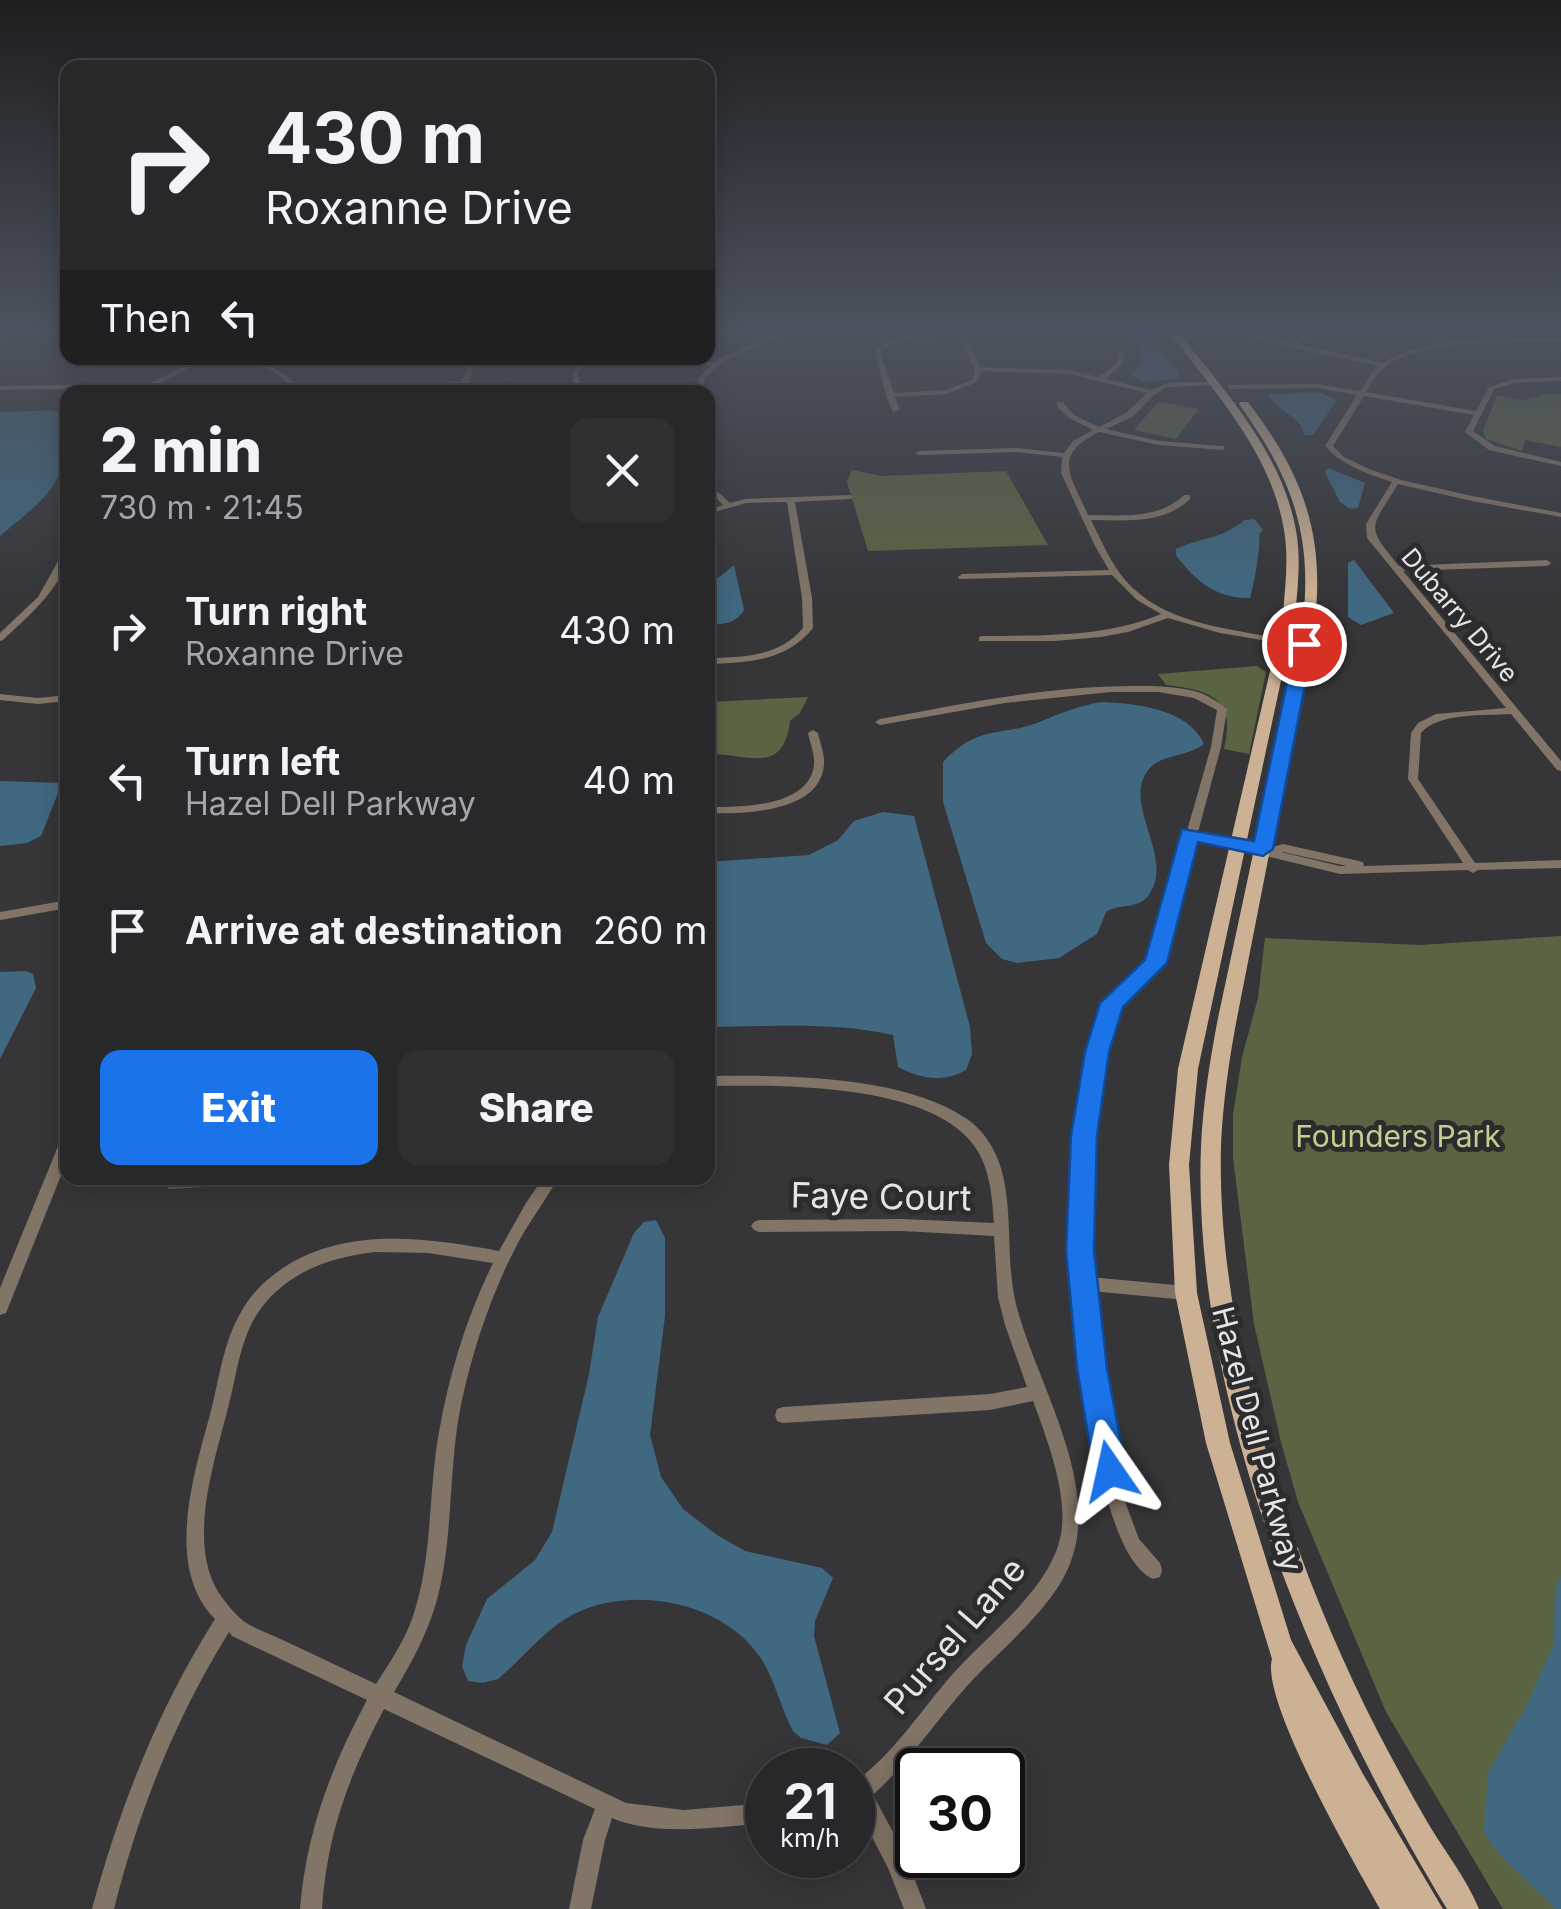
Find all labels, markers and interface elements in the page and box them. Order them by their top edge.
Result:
text: 430 m [265,95,485,180]
icon: right [100,100,230,230]
text: Roxanne Drive [265,180,573,235]
icon: left [212,290,267,345]
text: Then [100,295,192,341]
text: 2 min [100,414,262,486]
button: close [570,418,675,523]
text: 730 m · 21:45 [100,488,304,527]
street label: Dubarry Drive [1395,542,1525,688]
text: Turn right [185,588,367,634]
pin [1262,602,1347,687]
icon: right [100,603,155,658]
text: 430 m [559,607,675,653]
icon: arrive [1277,617,1332,672]
text: Roxanne Drive [185,634,404,673]
text: Turn left [185,738,340,784]
icon: left [100,753,155,808]
text: 40 m [583,757,675,803]
text: Hazel Dell Parkway [185,784,476,823]
icon: arrive [100,903,155,958]
text: Arrive at destination [185,907,563,953]
text: 260 m [593,907,708,953]
button: Exit [100,1050,378,1165]
button: Share [398,1050,675,1165]
park label: Founders Park [1295,1118,1501,1154]
street label: Faye Court [790,1173,972,1219]
street label: Hazel Dell Parkway [1205,1302,1311,1575]
position arrow [1058,1419,1162,1523]
street label: Pursel Lane [875,1548,1034,1722]
speed limit sign: 30 [895,1748,1025,1878]
text: 21 [783,1771,837,1831]
text: km/h [780,1823,840,1853]

